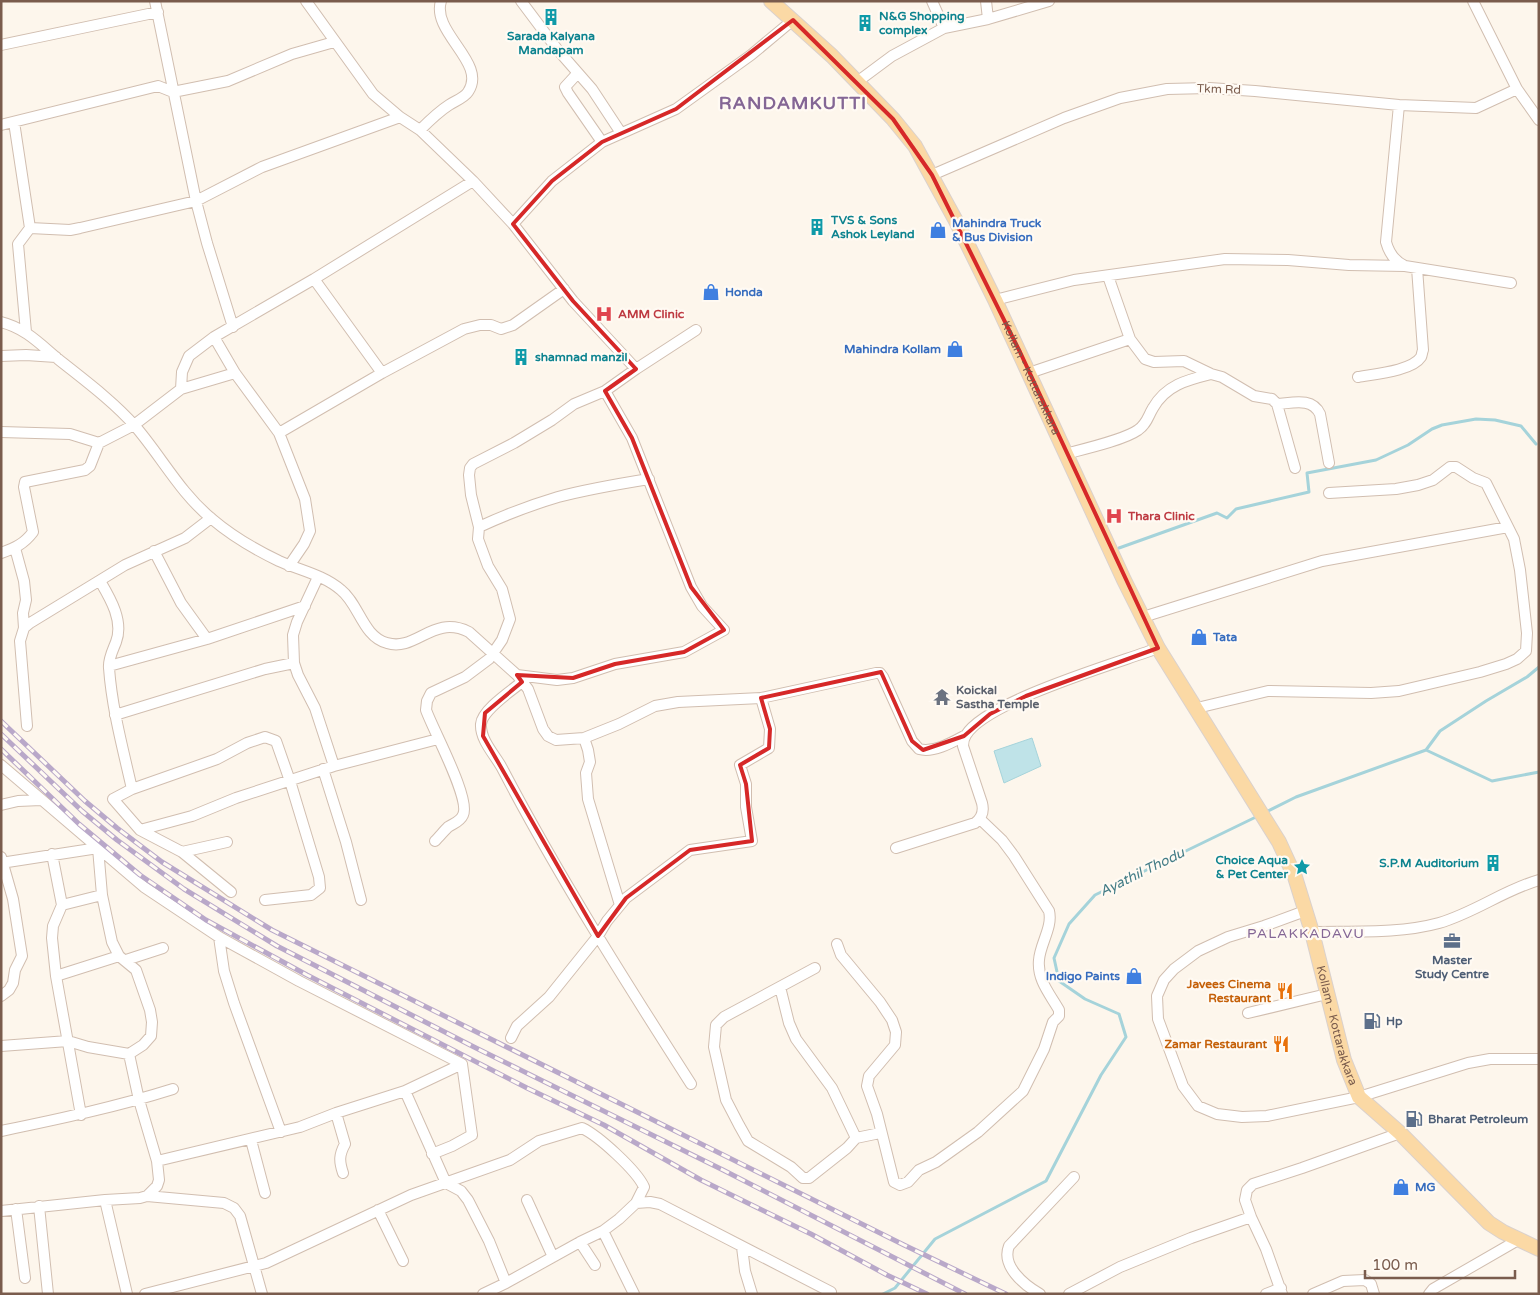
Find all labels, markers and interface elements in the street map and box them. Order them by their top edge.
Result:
building icon: Sarada Kalyana Mandapam [541,7,561,27]
place label: N&G Shopping complex [879,9,965,38]
building icon: N&G Shopping complex [855,13,875,33]
place label: Sarada Kalyana Mandapam [507,29,595,58]
street label: Tkm Rd [1197,81,1241,97]
district label: RANDAMKUTTI [719,92,867,114]
place label: TVS & Sons Ashok Leyland [830,213,915,242]
place label: Mahindra Truck & Bus Division [952,216,1042,244]
building icon: TVS & Sons Ashok Leyland [807,217,827,237]
shop icon: Mahindra Truck & Bus Division [928,220,948,240]
shop icon: Honda [701,282,721,302]
place label: Honda [725,285,763,299]
hospital icon: AMM Clinic [594,304,614,324]
place label: AMM Clinic [618,307,685,321]
street label: Kollam - Kottarakkara [999,319,1063,437]
shop icon: Mahindra Kollam [945,339,965,359]
place label: Mahindra Kollam [844,342,941,356]
building icon: shamnad manzil [511,347,531,367]
place label: shamnad manzil [535,350,628,364]
hospital icon: Thara Clinic [1104,506,1124,526]
place label: Thara Clinic [1127,509,1195,523]
shop icon: Tata [1189,627,1209,647]
place label: Tata [1212,630,1238,644]
place label: Koickal Sastha Temple [956,683,1040,712]
temple icon: Koickal Sastha Temple [932,687,952,707]
water label: Ayathil Thodu [1097,843,1189,900]
place label: Choice Aqua & Pet Center [1215,853,1288,881]
building icon: S.P.M Auditorium [1483,853,1503,873]
place label: S.P.M Auditorium [1379,856,1479,870]
place icon: Choice Aqua & Pet Center [1292,857,1312,877]
district label: PALAKKADAVU [1247,925,1365,942]
office icon: Master Study Centre [1442,931,1462,951]
place label: Master Study Centre [1415,953,1489,982]
street label: Kollam - Kottarakkara [1314,964,1361,1087]
shop icon: Indigo Paints [1124,966,1144,986]
place label: Indigo Paints [1046,969,1120,984]
place label: Javees Cinema Restaurant [1186,977,1271,1005]
restaurant icon: Javees Cinema Restaurant [1275,981,1295,1001]
fuel station icon: Hp [1362,1011,1382,1031]
place label: Hp [1386,1014,1403,1029]
restaurant icon: Zamar Restaurant [1271,1034,1291,1054]
place label: Zamar Restaurant [1164,1037,1267,1051]
fuel station icon: Bharat Petroleum [1404,1109,1424,1129]
place label: Bharat Petroleum [1428,1112,1528,1126]
shop icon: MG [1391,1177,1411,1197]
place label: MG [1415,1180,1436,1194]
scale bar [1365,1248,1515,1280]
text: 100 m [1372,1256,1418,1274]

